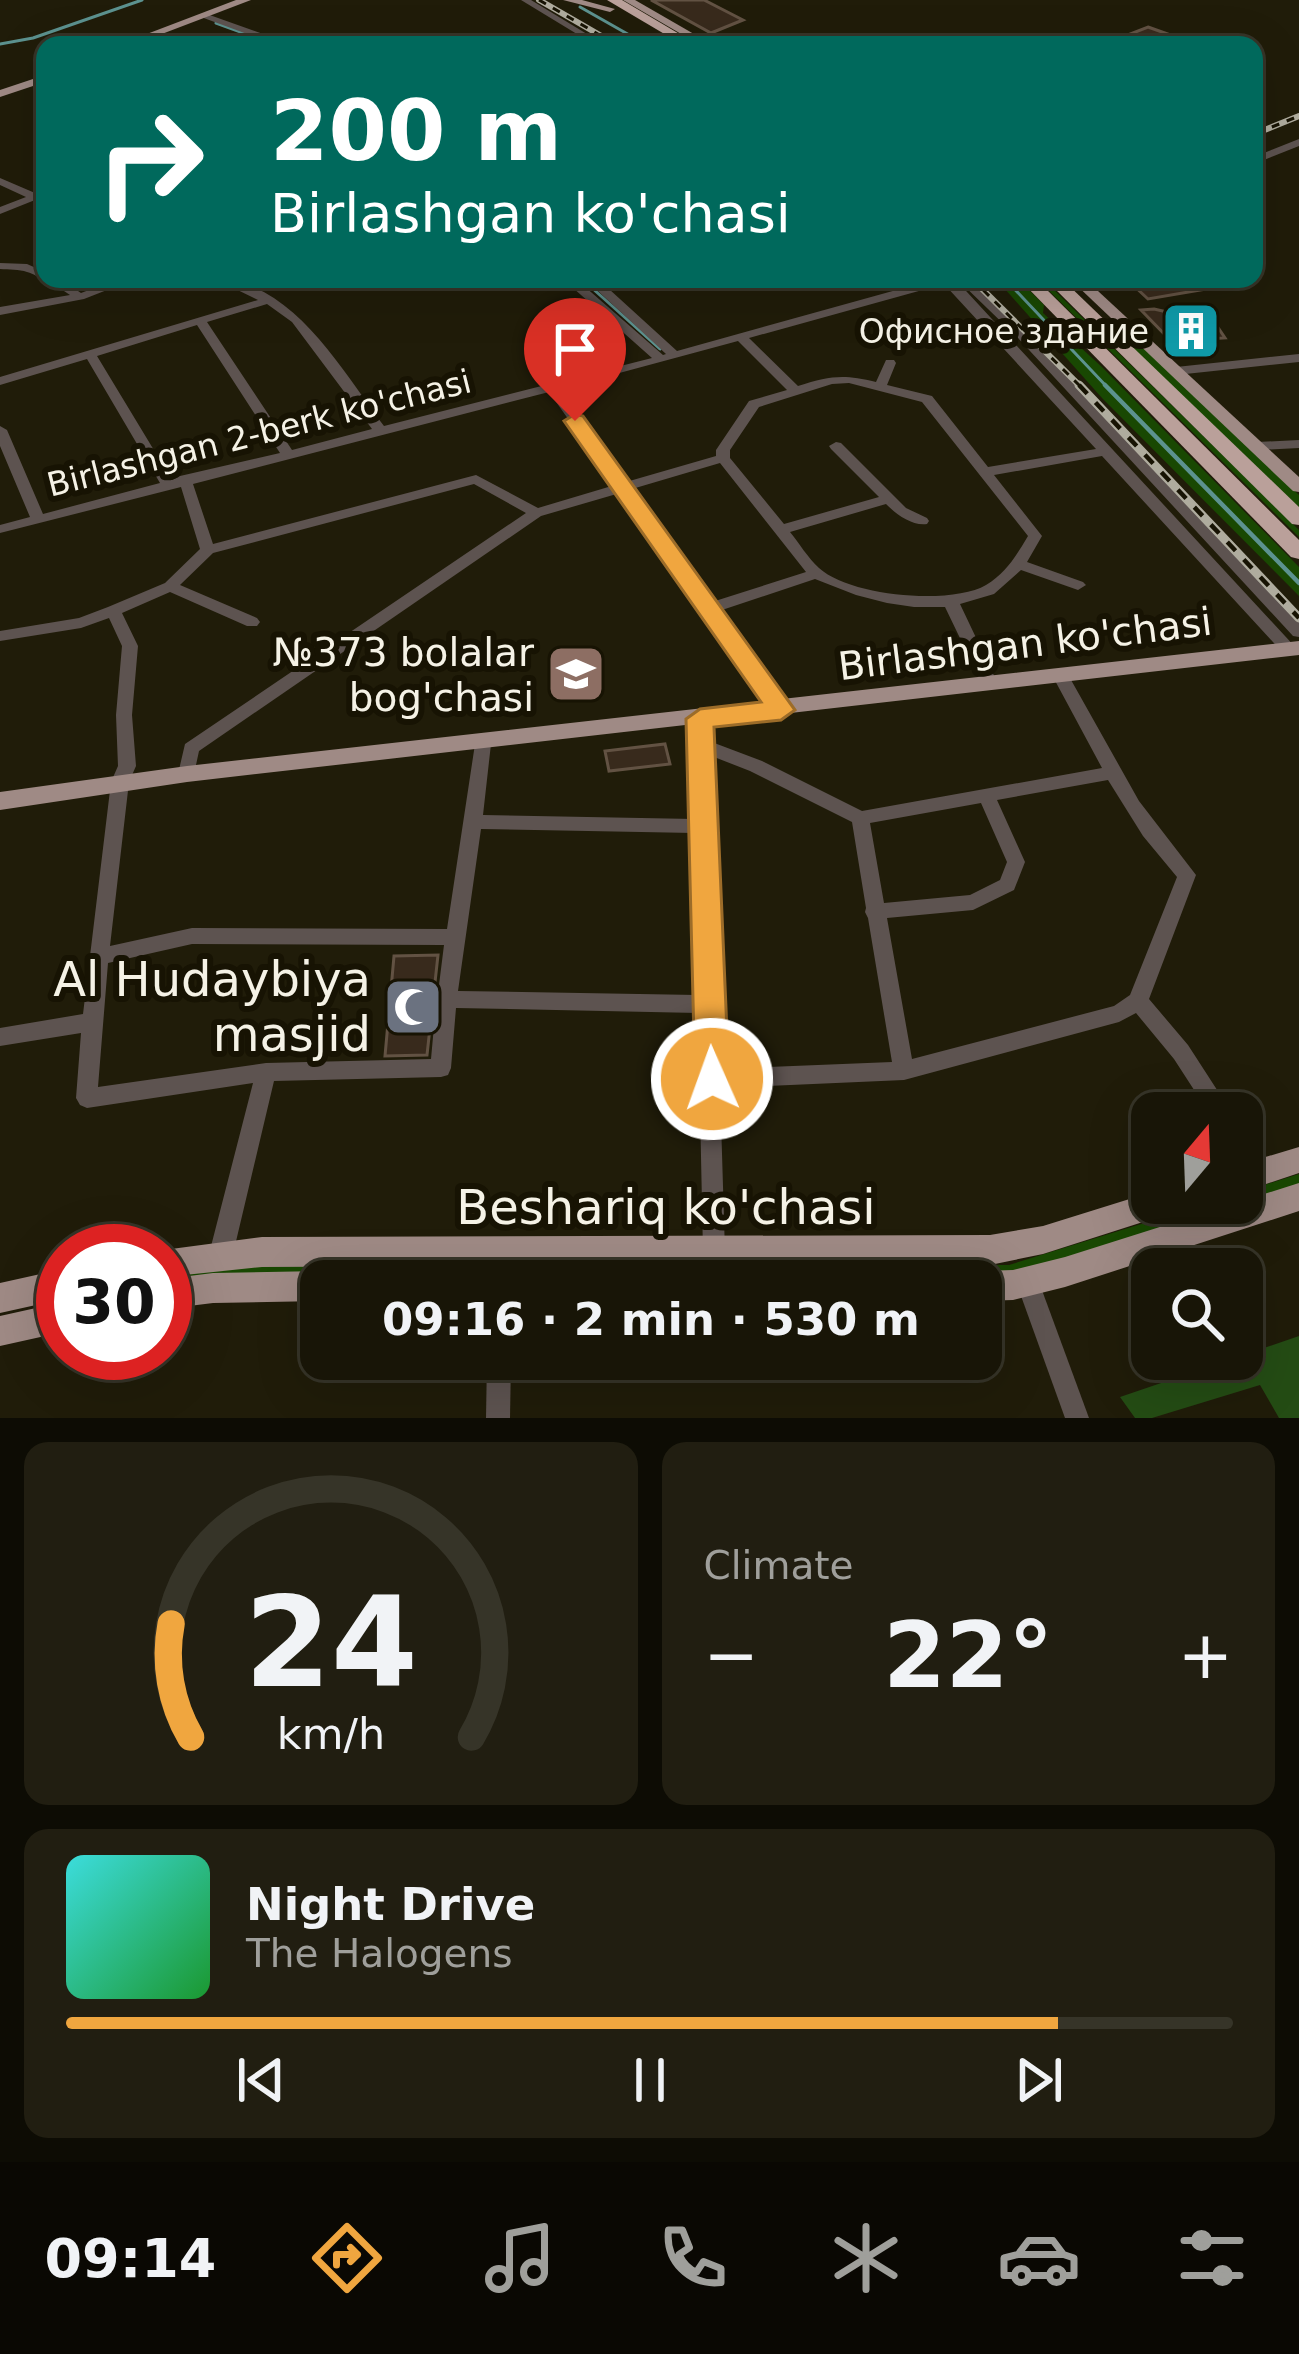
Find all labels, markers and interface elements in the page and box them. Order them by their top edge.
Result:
text: 200 m [270,82,562,180]
icon: right [72,84,228,240]
text: Birlashgan ko'chasi [270,182,791,245]
pin [524,298,626,421]
building icon: Офисное здание [1160,300,1222,362]
place label: Офисное здание [859,312,1149,351]
icon: arrive [542,316,608,382]
street label: Birlashgan 2-berk ko'chasi [43,361,475,505]
street label: Birlashgan ko'chasi [836,599,1214,689]
place label: №373 bolalar bog'chasi [272,630,535,720]
school or university icon: №373 bolalar bog'chasi [545,643,607,705]
place label: Al Hudaybiya masjid [53,951,371,1062]
mosque icon: Al Hudaybiya masjid [382,976,444,1038]
position arrow [649,1016,775,1142]
north arrow [1131,1092,1263,1224]
map controls [1131,1092,1263,1380]
street label: Beshariq ko'chasi [456,1179,876,1235]
speed limit sign: 30 [36,1224,192,1380]
button: search [1131,1248,1263,1380]
text: 09:16 · 2 min · 530 m [382,1293,920,1346]
text: Climate [704,1543,854,1588]
text: 24 [244,1570,418,1715]
text: 22° [883,1603,1053,1708]
text: − [704,1617,759,1694]
text: + [1178,1617,1233,1694]
text: km/h [277,1708,385,1758]
text: Night Drive [246,1878,535,1931]
text: The Halogens [246,1931,513,1976]
icon: previous [228,2047,294,2113]
icon: pause [617,2047,683,2113]
icon: next [1006,2047,1072,2113]
icon: directions [305,2216,389,2300]
icon: music [478,2216,562,2300]
icon: phone [651,2216,735,2300]
icon: climate [824,2216,908,2300]
icon: car [997,2216,1081,2300]
icon: filters [1170,2216,1254,2300]
text: 09:14 [45,2227,216,2290]

